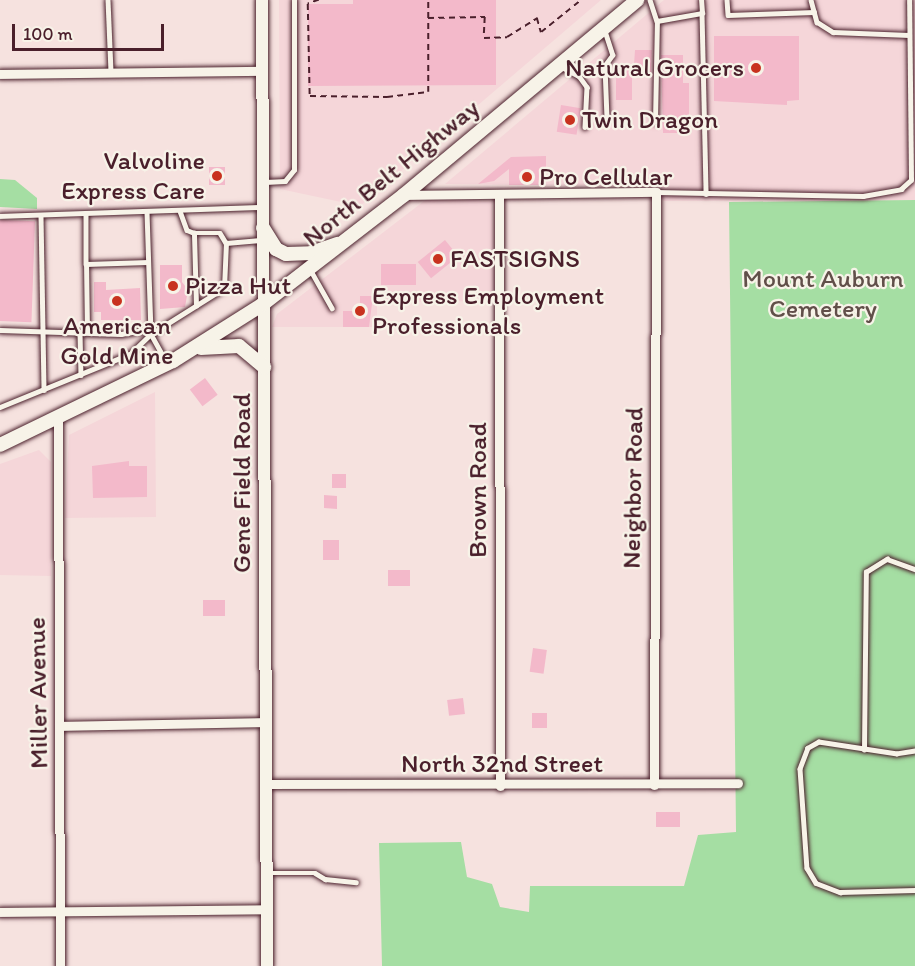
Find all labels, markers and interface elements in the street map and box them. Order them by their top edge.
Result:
scale bar [15,12,166,50]
text: 100 m [23,23,73,45]
place label: Natural Grocers [565,52,744,84]
marker: Natural Grocers [749,61,763,75]
street label: North Belt Highway [297,93,485,253]
place label: Twin Dragon [582,104,720,136]
marker: Twin Dragon [563,113,577,127]
place label: Valvoline Express Care [61,145,205,206]
place label: Pro Cellular [539,161,673,193]
marker: Valvoline Express Care [210,169,224,183]
marker: Pro Cellular [520,170,534,184]
place label: FASTSIGNS [450,243,580,275]
marker: FASTSIGNS [431,252,445,266]
park label: Mount Auburn Cemetery [742,263,904,324]
place label: Pizza Hut [185,270,291,302]
marker: Pizza Hut [166,279,180,293]
place label: Express Employment Professionals [372,280,603,342]
marker: American Gold Mine [110,294,124,308]
marker: Express Employment Professionals [353,304,367,318]
place label: American Gold Mine [61,310,173,372]
street label: Gene Field Road [226,394,258,572]
street label: Neighbor Road [616,407,650,569]
street label: Brown Road [462,423,494,557]
street label: Miller Avenue [21,617,55,769]
street label: North 32nd Street [401,748,603,780]

